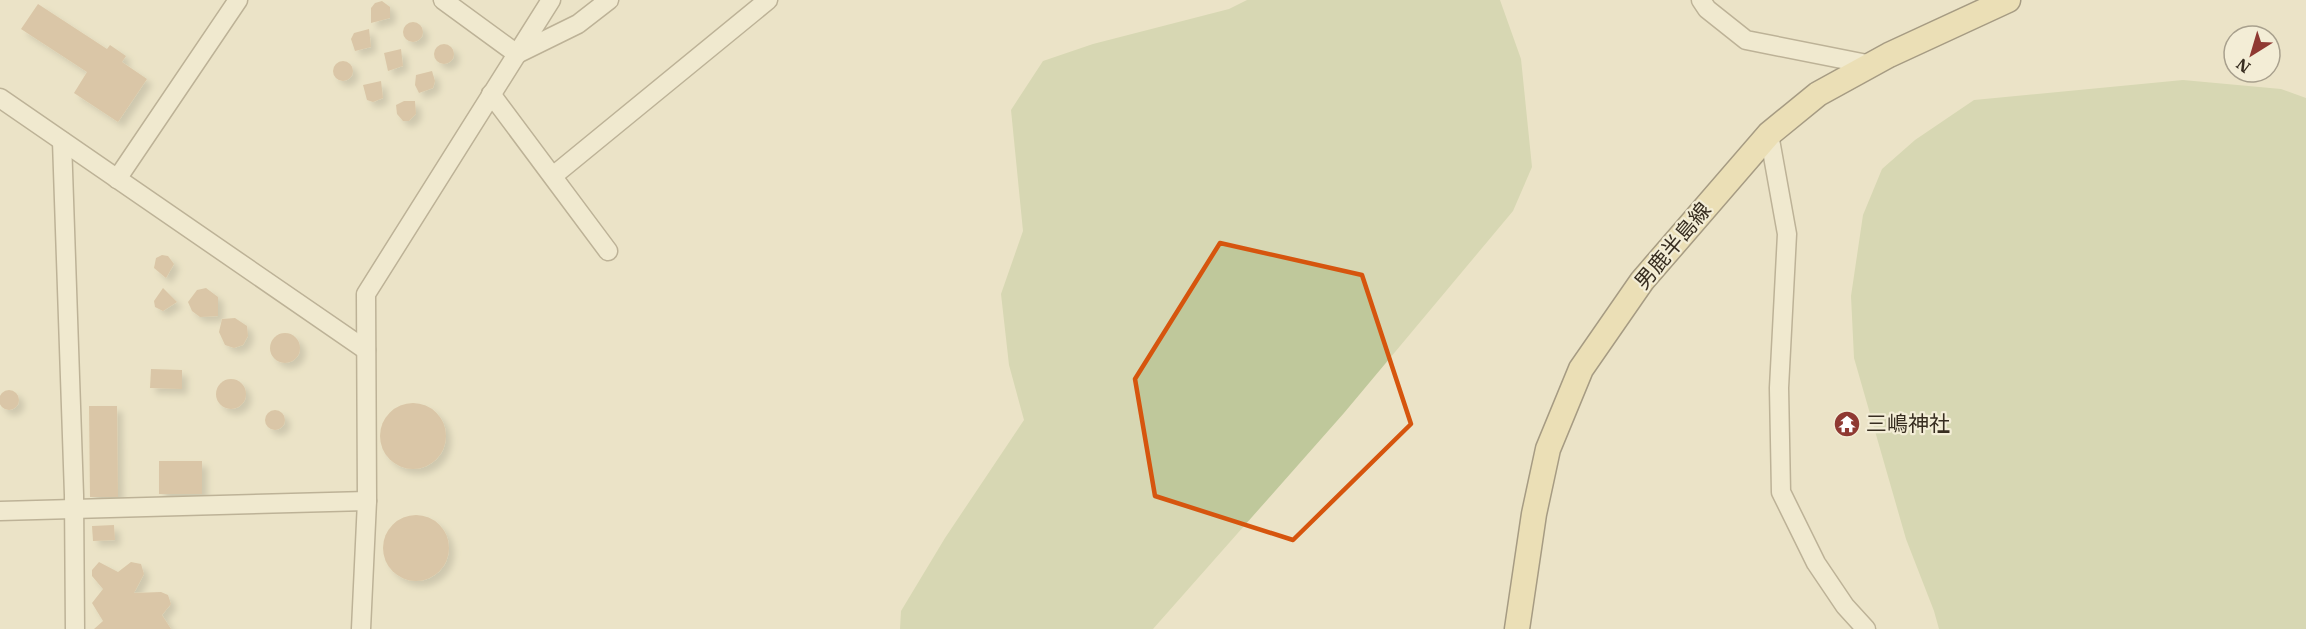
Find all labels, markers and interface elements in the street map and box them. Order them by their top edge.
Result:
north arrow [2222,24,2282,84]
text: N [2232,54,2254,78]
street label: 男鹿半島線 [1628,196,1717,295]
temple icon: 三嶋神社 [1832,409,1862,439]
place label: 三嶋神社 [1866,409,1950,437]

